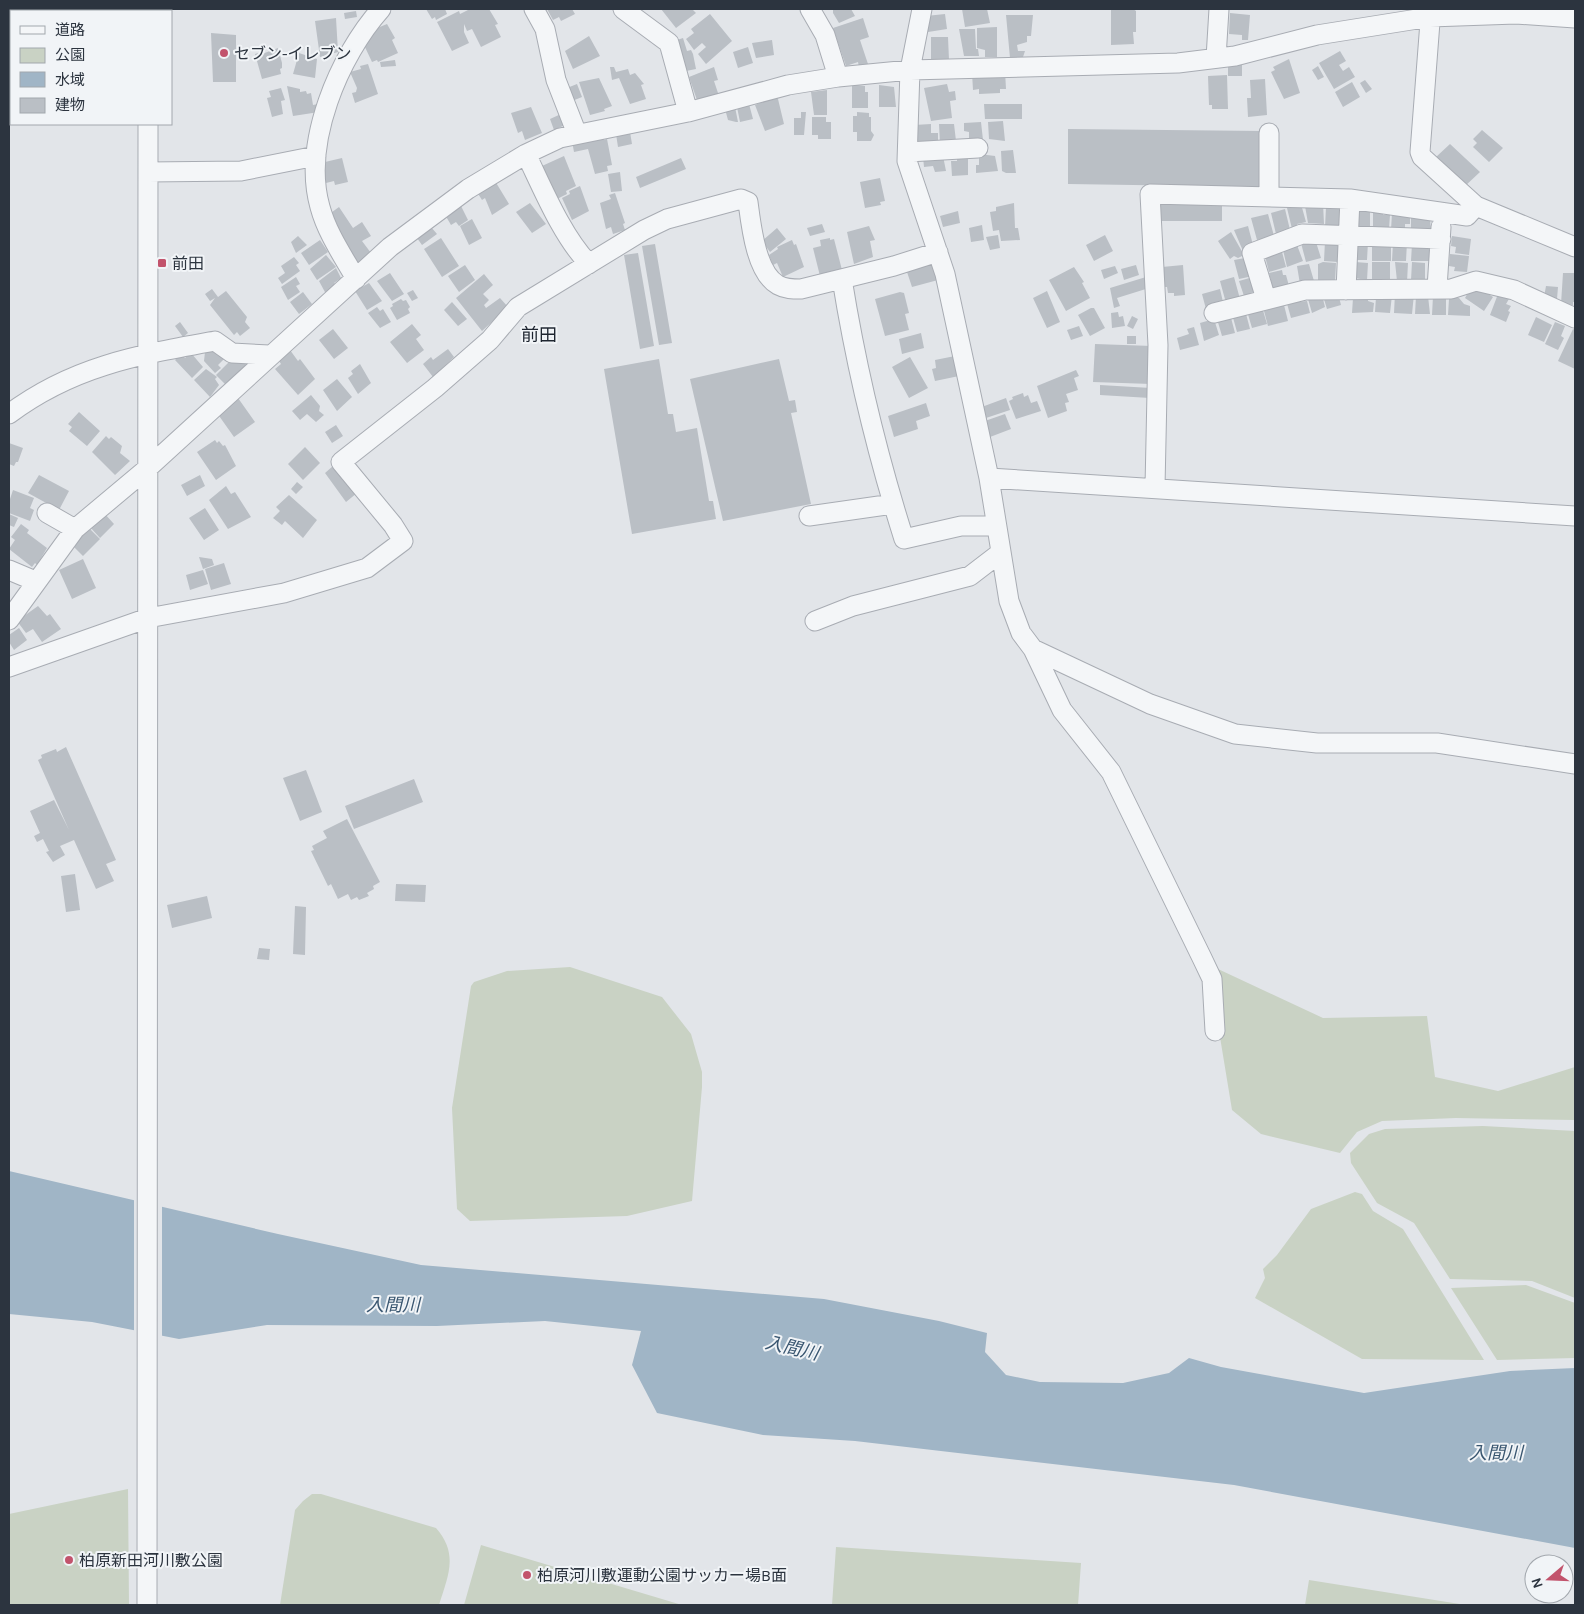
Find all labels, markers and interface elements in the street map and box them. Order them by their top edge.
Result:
legend [10,10,172,125]
text: 道路 [55,21,85,39]
place label: セブン-イレブン [234,44,352,63]
text: 公園 [55,46,85,64]
marker: セブン-イレブン [218,47,230,59]
text: 水域 [55,71,85,89]
text: 建物 [55,96,85,114]
place label: 前田 [172,254,204,273]
marker: 前田 [156,257,168,269]
district label: 前田 [521,324,557,346]
water label: 入間川 [366,1294,422,1316]
water label: 入間川 [763,1331,823,1365]
water label: 入間川 [1469,1442,1525,1464]
place label: 柏原新田河川敷公園 [79,1551,223,1570]
marker: 柏原新田河川敷公園 [63,1554,75,1566]
north arrow [1524,1554,1574,1604]
place label: 柏原河川敷運動公園サッカー場B面 [537,1566,787,1585]
marker: 柏原河川敷運動公園サッカー場B面 [521,1569,533,1581]
text: N [1528,1576,1547,1591]

